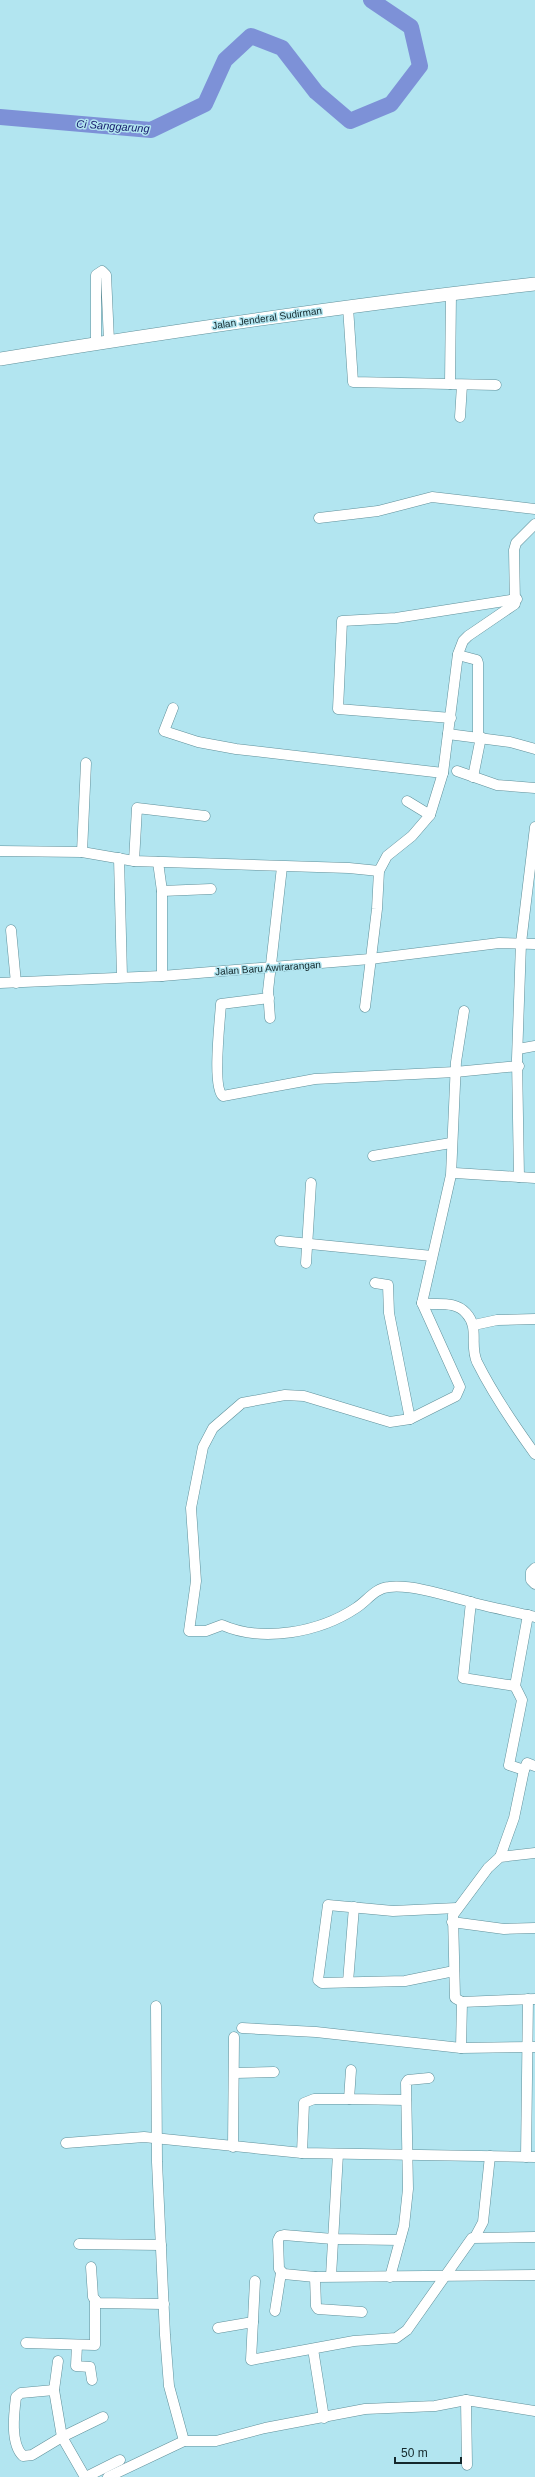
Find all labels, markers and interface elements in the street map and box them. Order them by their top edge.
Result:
water label: Ci Sanggarung [76,117,151,135]
street label: Jalan Jenderal Sudirman [211,305,323,331]
street label: Jalan Baru Awirarangan [215,959,321,977]
scale bar [395,2439,461,2465]
text: 50 m [401,2446,428,2460]

